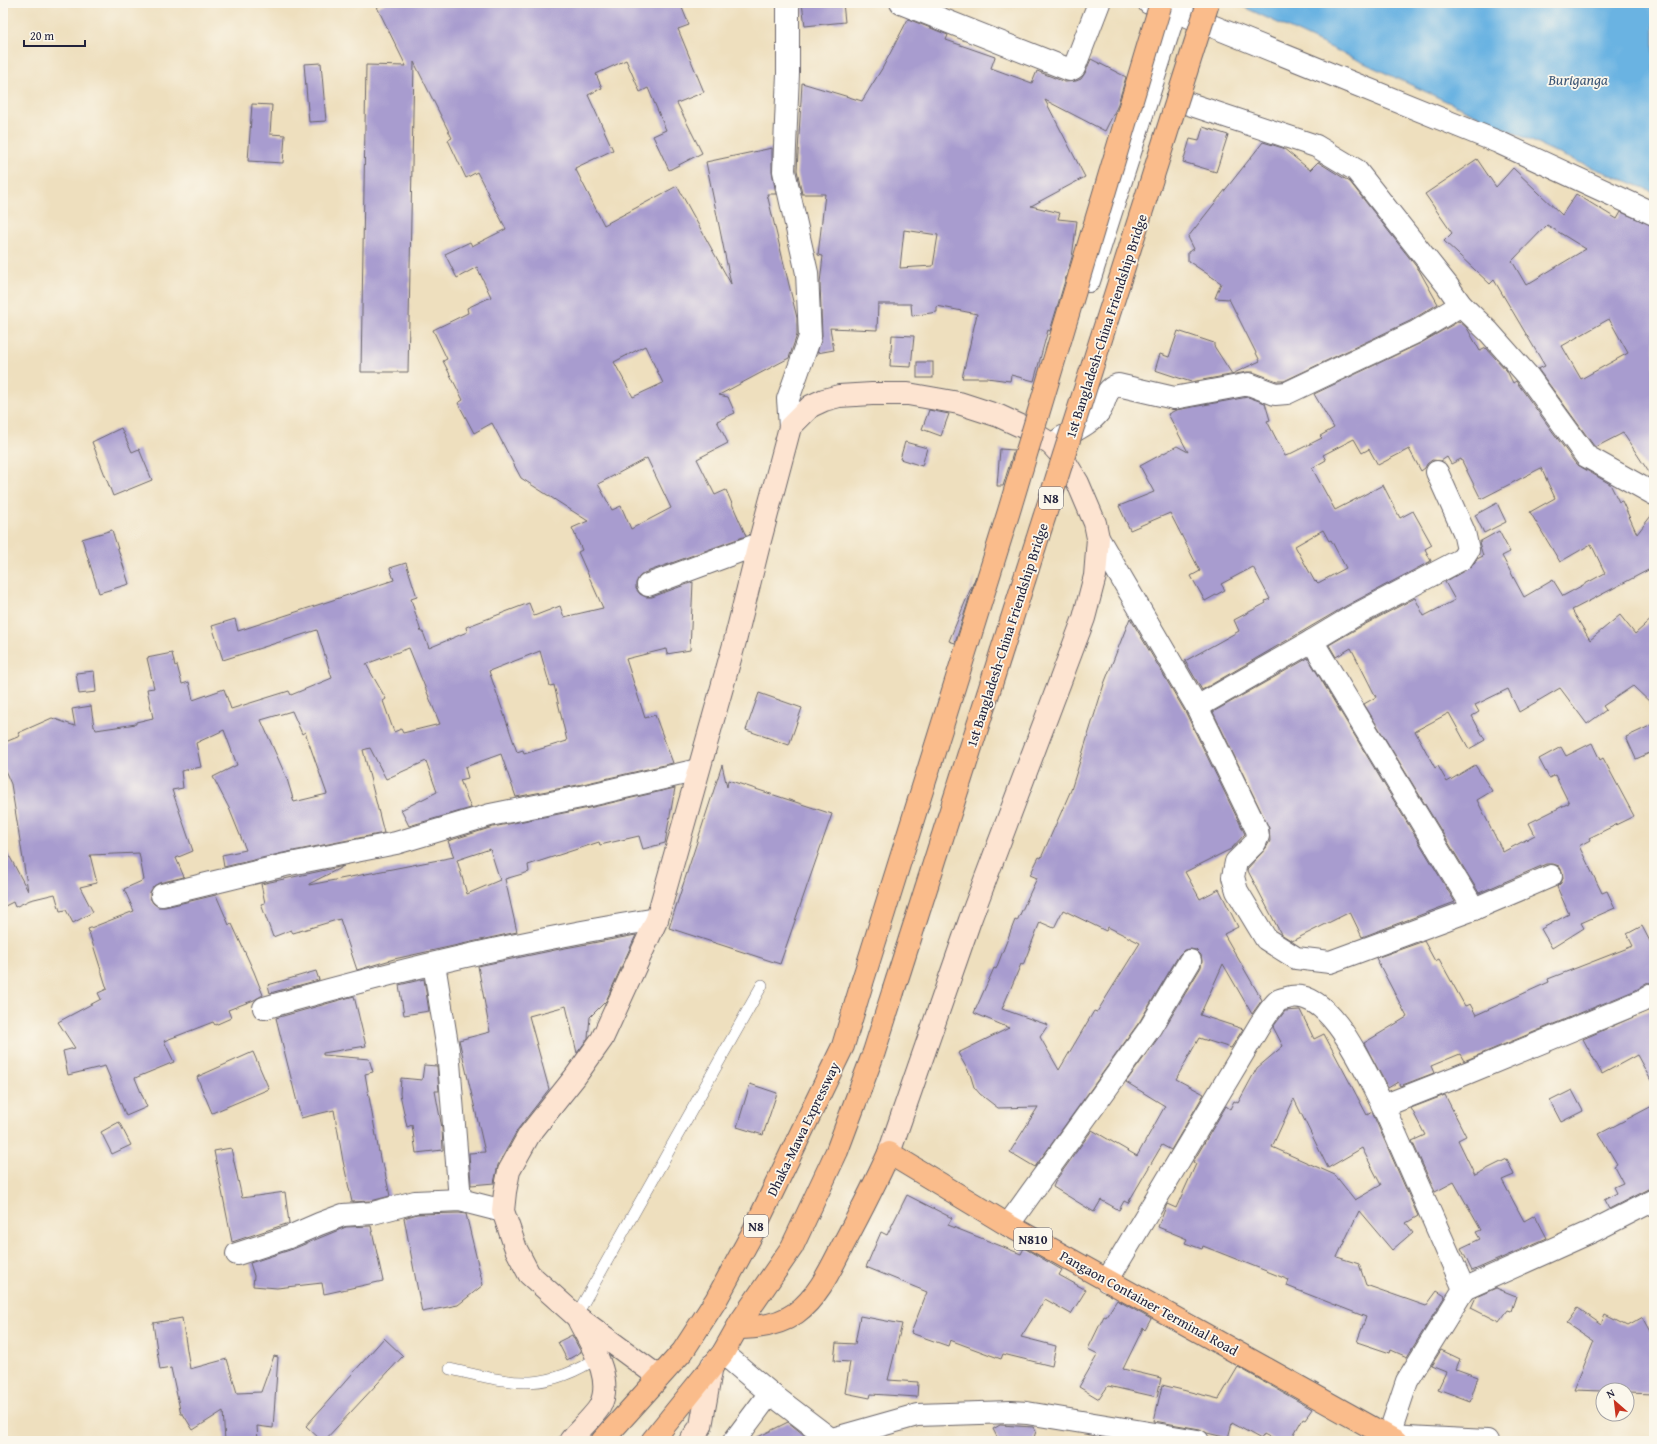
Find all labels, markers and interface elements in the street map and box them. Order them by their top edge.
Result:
scale bar [24,22,85,48]
text: 20 m [30,27,54,44]
water label: Buriganga [1547,69,1608,90]
street label: 1st Bangladesh-China Friendship Bridge [1060,211,1152,441]
road number: N8 [1039,487,1063,509]
street label: 1st Bangladesh-China Friendship Bridge [961,520,1053,750]
street label: Dhaka-Mawa Expressway [762,1058,844,1200]
road number: N8 [744,1215,768,1237]
road number: N810 [1014,1228,1052,1250]
street label: Pangaon Container Terminal Road [1056,1246,1242,1361]
north arrow [1595,1382,1635,1422]
text: N [1603,1384,1618,1402]

